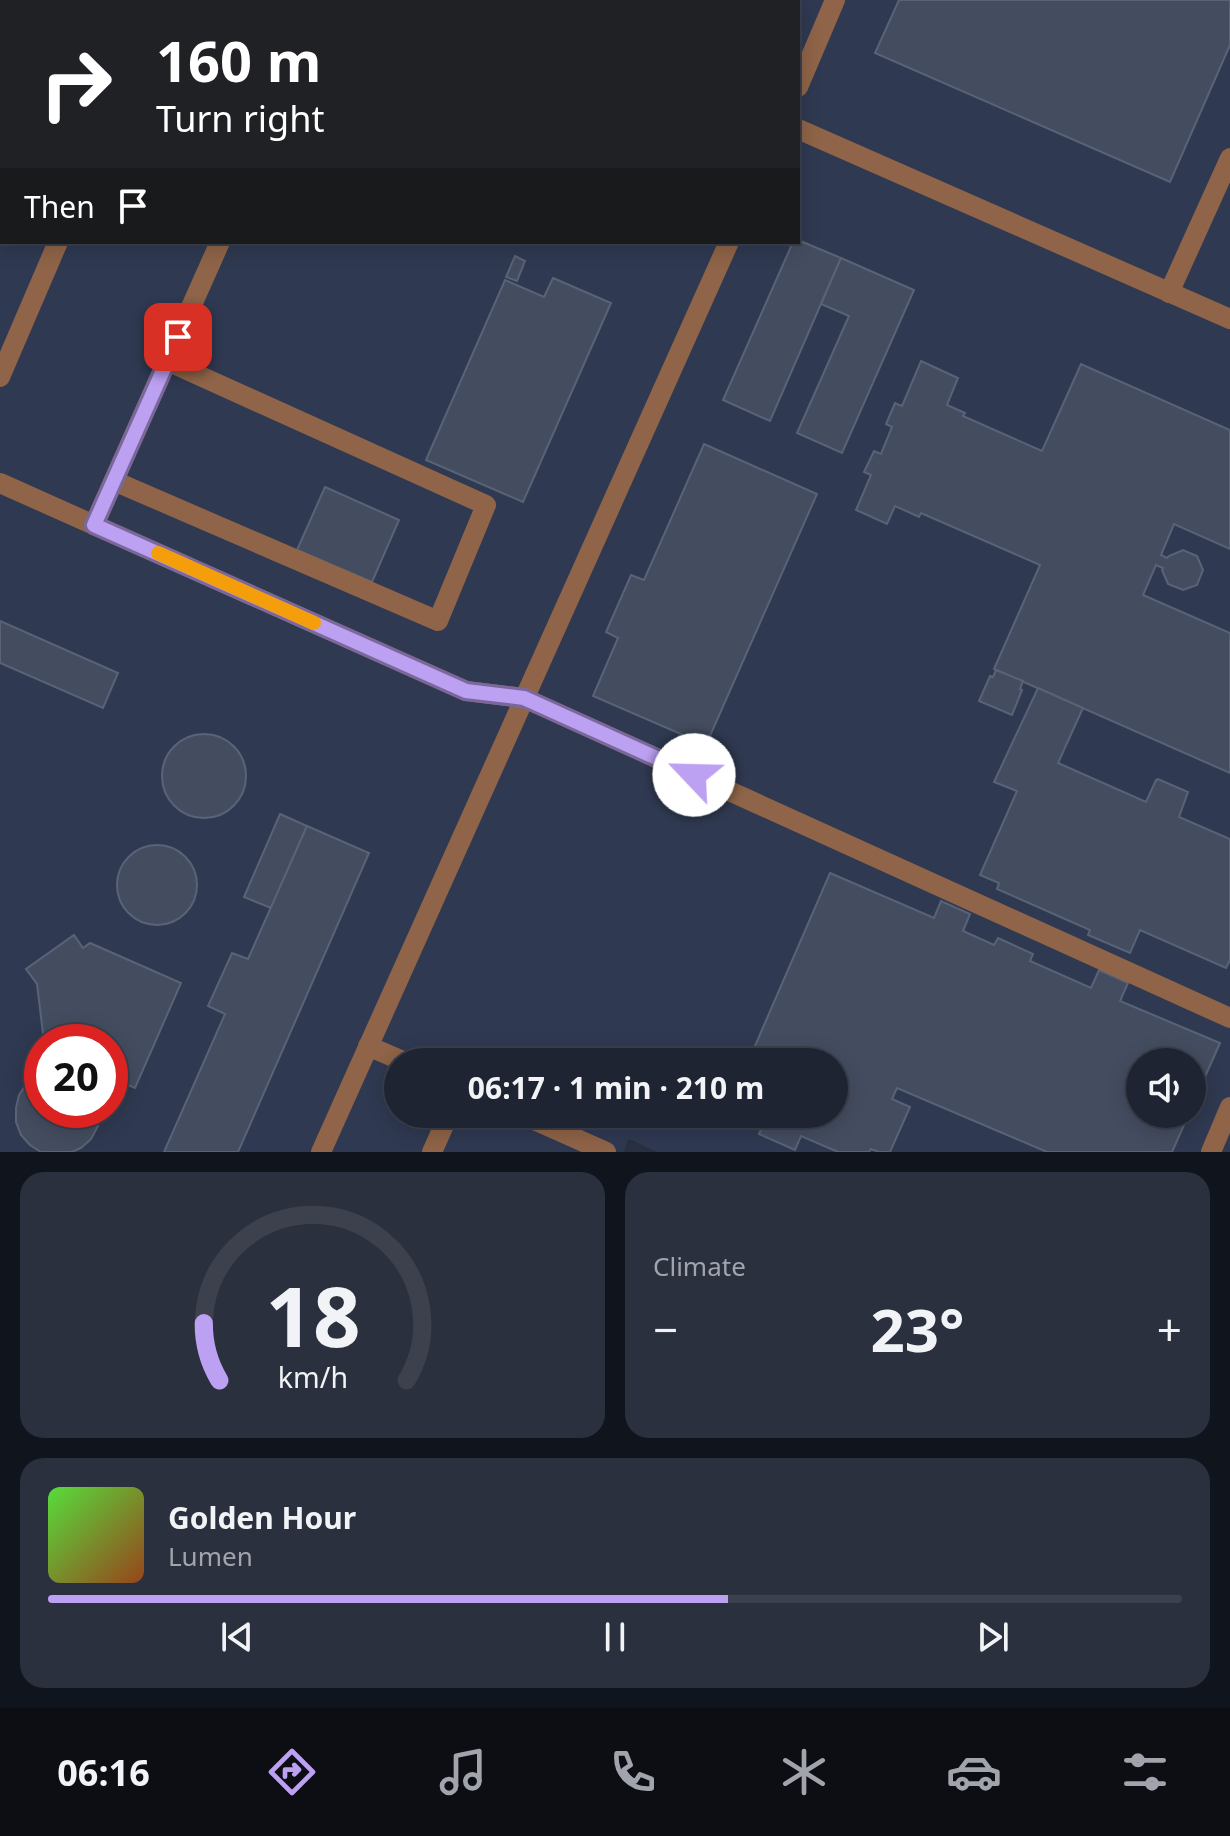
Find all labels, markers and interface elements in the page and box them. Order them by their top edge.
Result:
text: 160 m [156,22,321,98]
icon: right [24,32,128,136]
text: Turn right [156,94,324,143]
icon: arrive [111,184,155,228]
text: Then [24,186,95,227]
pin [144,303,212,371]
icon: arrive [156,315,200,359]
position arrow [652,733,736,817]
speed limit sign: 20 [24,1024,128,1128]
map controls [1126,1048,1206,1128]
button: sound [1126,1048,1206,1128]
text: 06:17 · 1 min · 210 m [468,1067,764,1108]
text: Climate [653,1248,746,1284]
text: 18 [265,1258,360,1371]
text: 23° [870,1288,965,1370]
text: − [653,1299,678,1359]
text: + [1157,1299,1182,1359]
text: km/h [277,1357,348,1396]
text: Golden Hour [168,1497,356,1538]
text: Lumen [168,1538,253,1574]
icon: previous [215,1615,259,1659]
icon: pause [593,1615,637,1659]
icon: next [971,1615,1015,1659]
icon: directions [264,1744,320,1800]
icon: music [435,1744,491,1800]
icon: phone [605,1744,661,1800]
icon: climate [776,1744,832,1800]
icon: car [946,1744,1002,1800]
icon: filters [1117,1744,1173,1800]
text: 06:16 [57,1748,150,1797]

